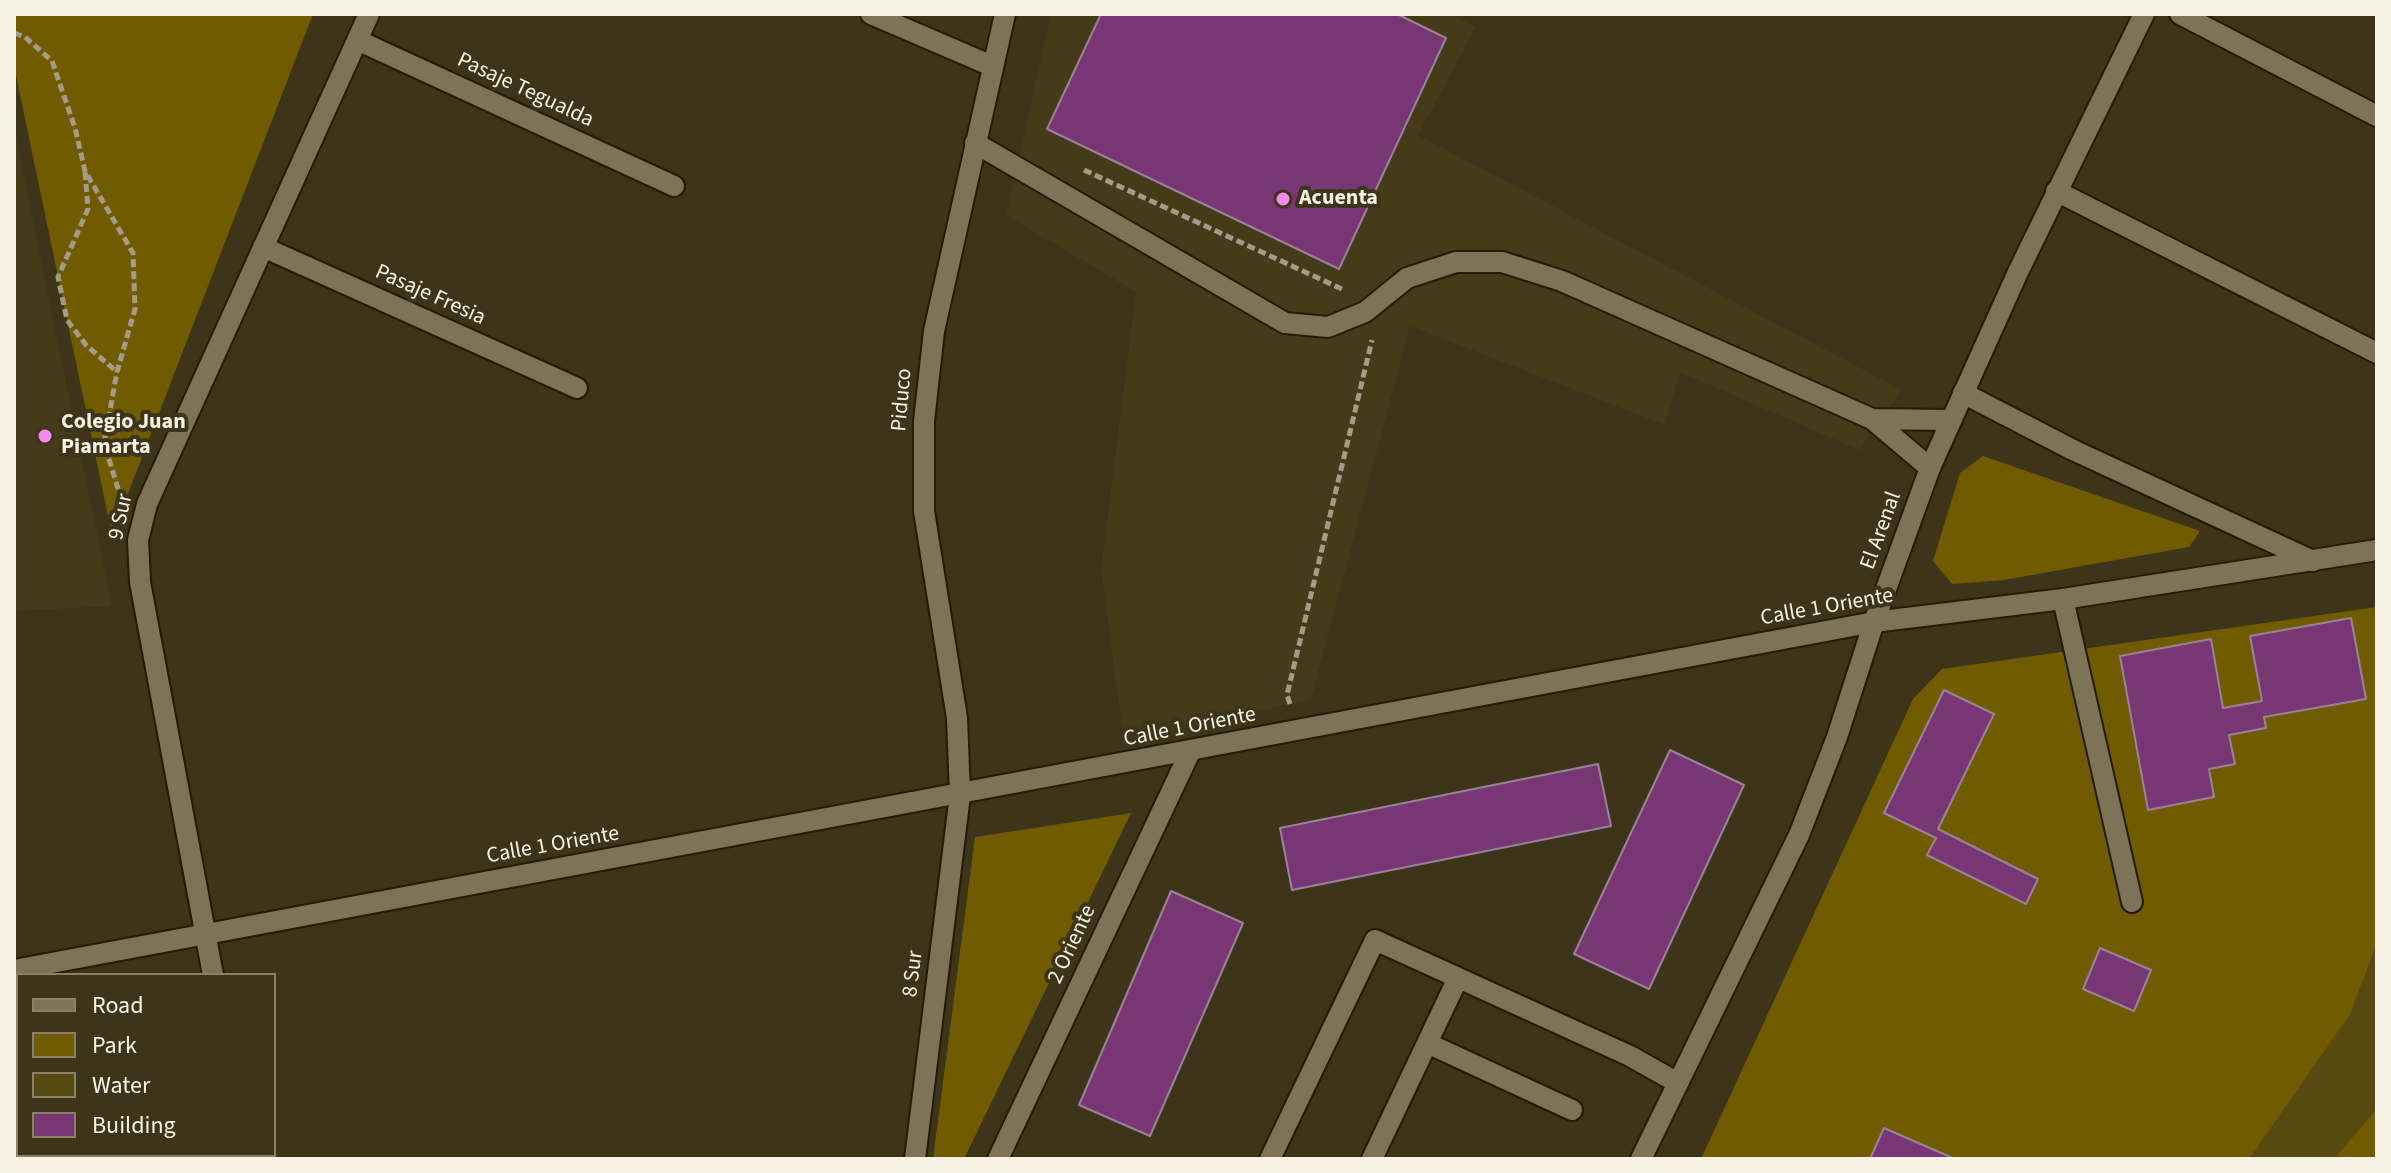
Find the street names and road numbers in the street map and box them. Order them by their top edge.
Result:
street label: Pasaje Tegualda [452,48,598,134]
street label: Pasaje Fresia [371,260,489,332]
street label: Piduco [887,367,919,433]
street label: El Arenal [1856,489,1908,573]
street label: 9 Sur [104,491,140,543]
street label: Calle 1 Oriente [1759,583,1895,633]
street label: Calle 1 Oriente [1122,702,1258,754]
street label: Calle 1 Oriente [485,821,621,871]
street label: 2 Oriente [1043,901,1103,989]
street label: 8 Sur [898,949,930,999]

